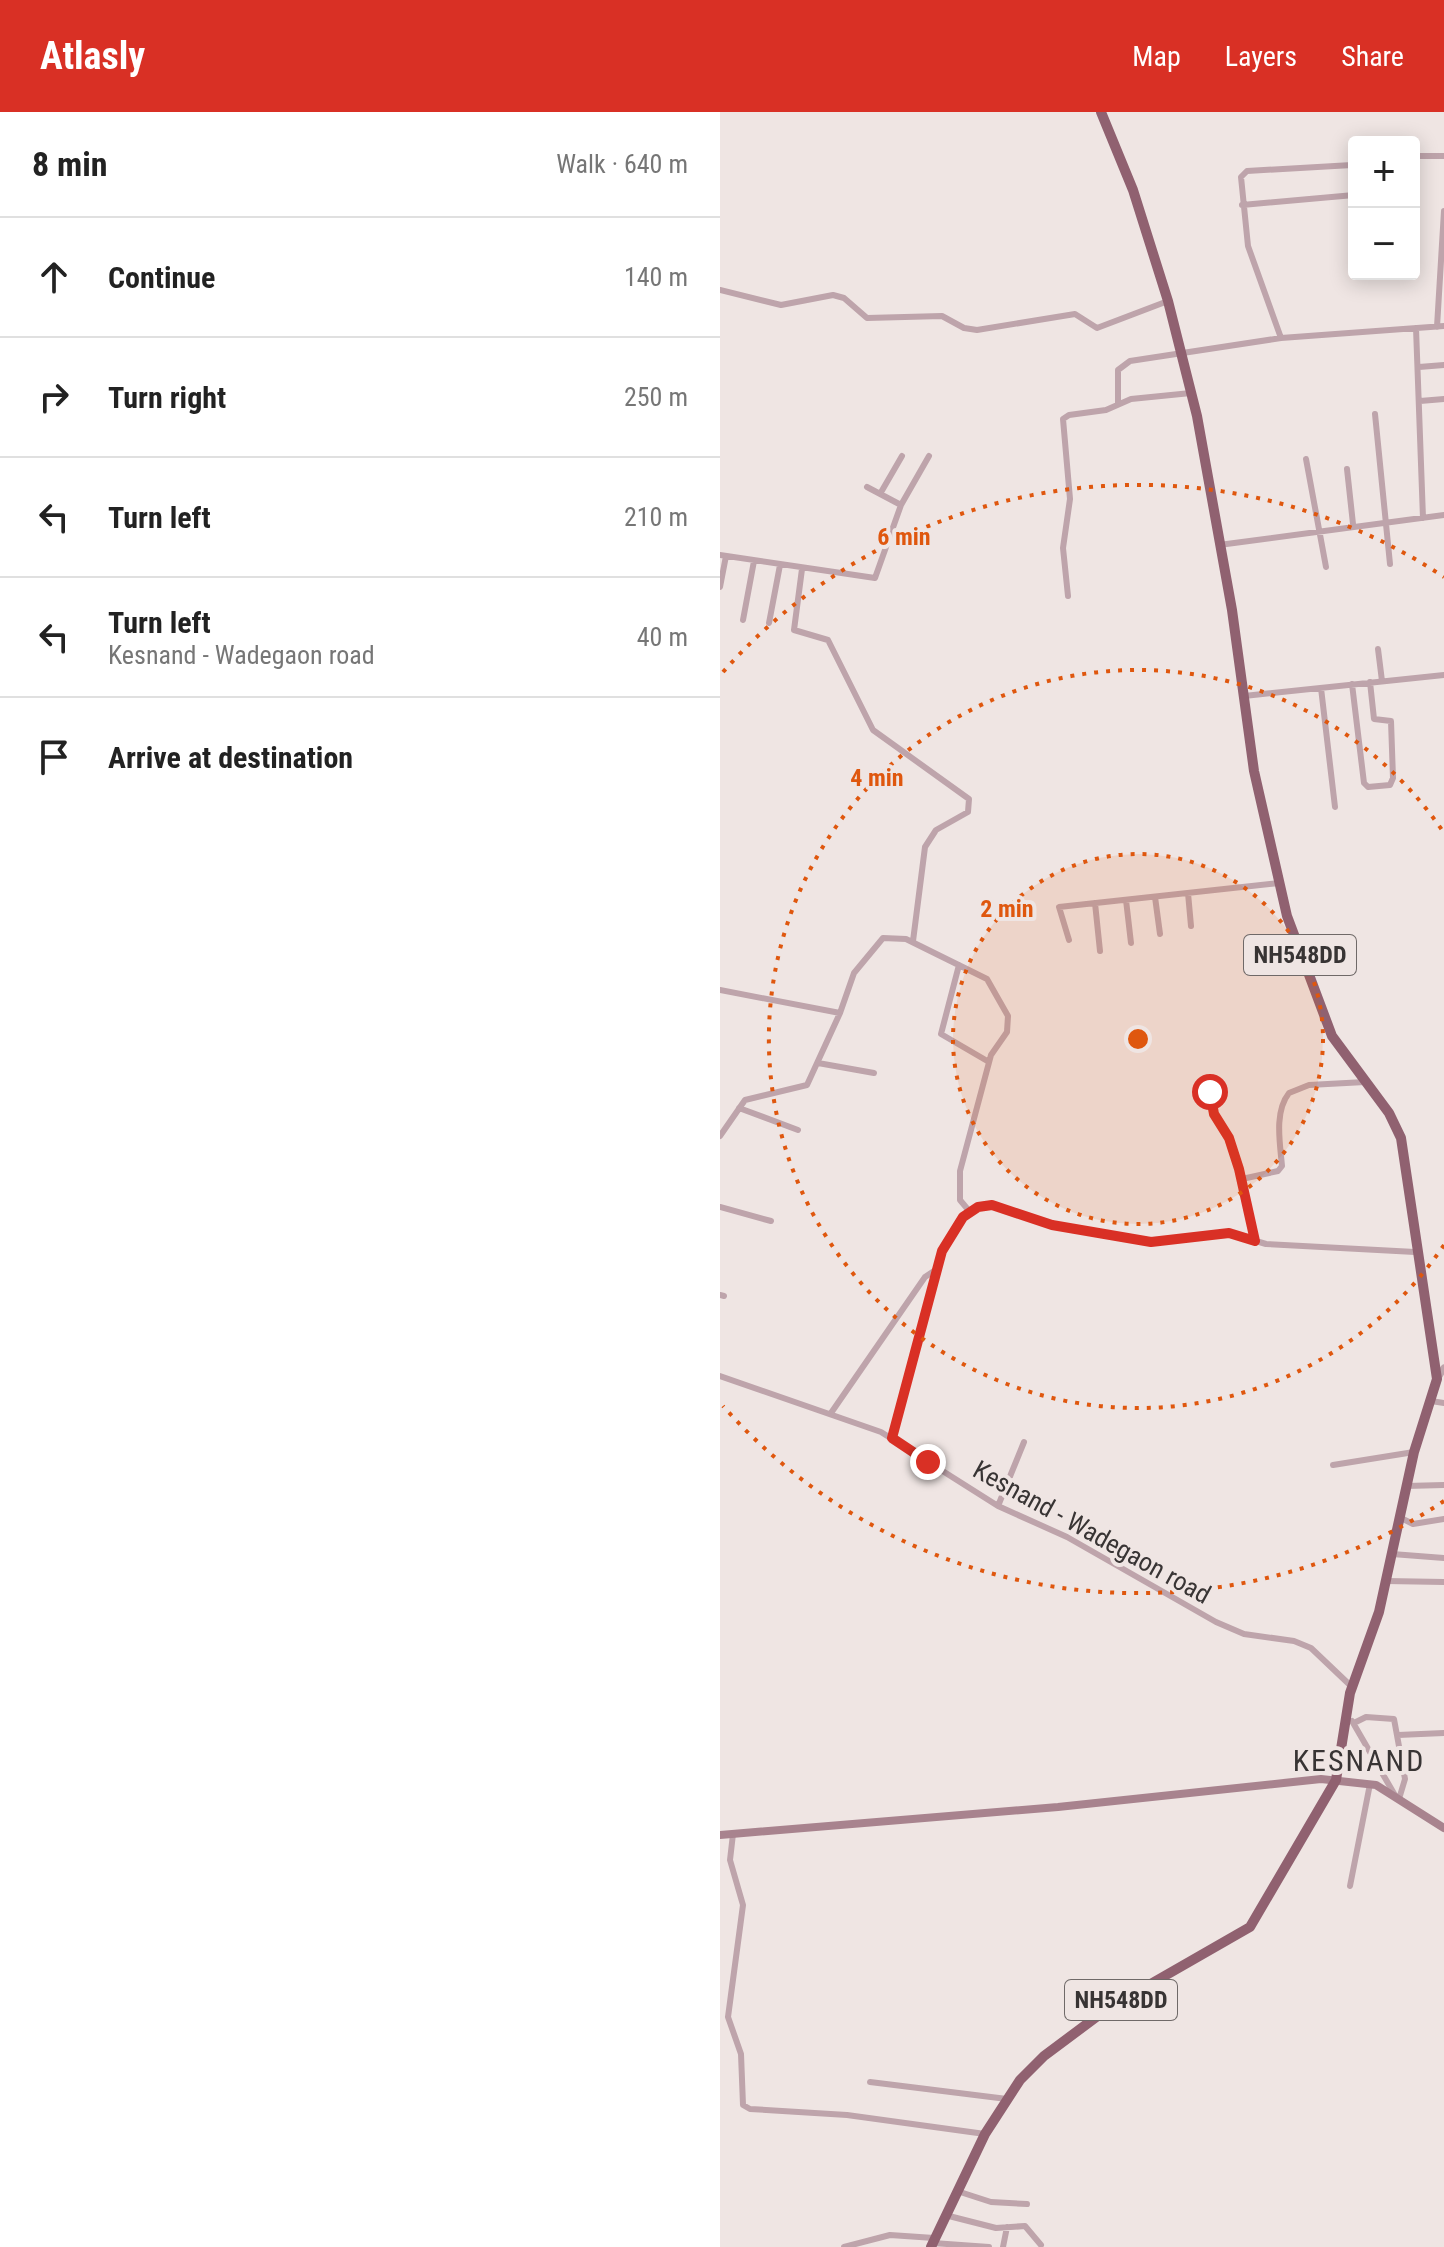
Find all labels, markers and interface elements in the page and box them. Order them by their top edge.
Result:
text: Atlasly [40,34,145,78]
text: Map [1132,40,1181,73]
text: Layers [1225,40,1297,73]
text: Share [1341,40,1404,73]
map controls [1348,136,1420,280]
button: + [1348,136,1420,208]
text: 8 min [32,144,108,184]
text: Walk · 640 m [556,149,688,179]
button: − [1348,208,1420,280]
icon: ahead [32,255,76,299]
text: Continue [108,260,215,295]
text: 140 m [624,262,688,292]
icon: right [32,375,76,419]
text: Turn right [108,380,226,415]
text: 250 m [624,382,688,412]
icon: left [32,495,76,539]
text: Turn left [108,500,211,535]
text: 210 m [624,502,688,532]
text: 6 min [877,523,931,551]
text: Turn left [108,605,211,640]
icon: left [32,615,76,659]
text: 40 m [637,622,688,652]
text: Kesnand - Wadegaon road [108,640,375,670]
icon: arrive [32,735,76,779]
text: Arrive at destination [108,740,353,775]
text: 4 min [850,764,904,792]
text: 2 min [980,895,1034,923]
road number: NH548DD [1244,935,1356,975]
centre of rings [1124,1025,1152,1053]
route start [1192,1074,1228,1110]
route end [910,1444,946,1480]
street label: Kesnand - Wadegaon road [968,1454,1216,1610]
district label: KESNAND [1293,1743,1425,1778]
road number: NH548DD [1065,1980,1177,2020]

